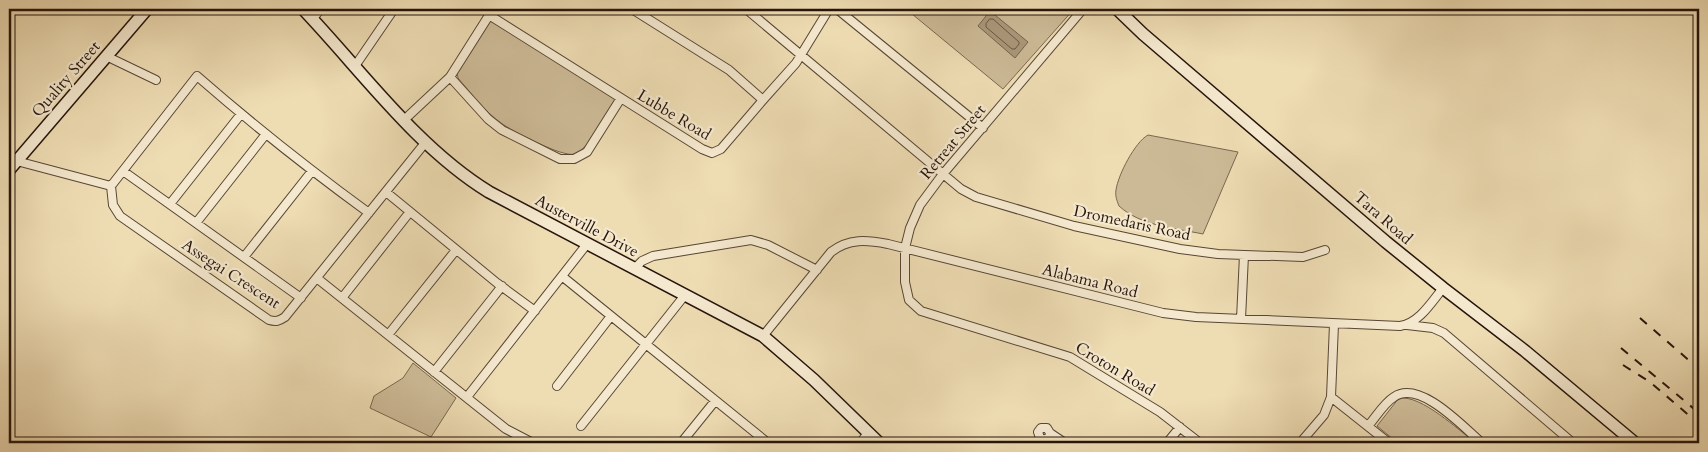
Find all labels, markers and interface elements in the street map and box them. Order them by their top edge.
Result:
street label: Quality Street [27,36,105,122]
street label: Lubbe Road [633,84,715,146]
street label: Retreat Street [915,100,991,184]
street label: Tara Road [1349,186,1417,250]
street label: Austerville Drive [531,189,643,263]
street label: Dromedaris Road [1072,200,1193,246]
street label: Assegai Crescent [177,234,285,314]
street label: Alabama Road [1040,258,1141,304]
street label: Croton Road [1071,337,1159,402]

